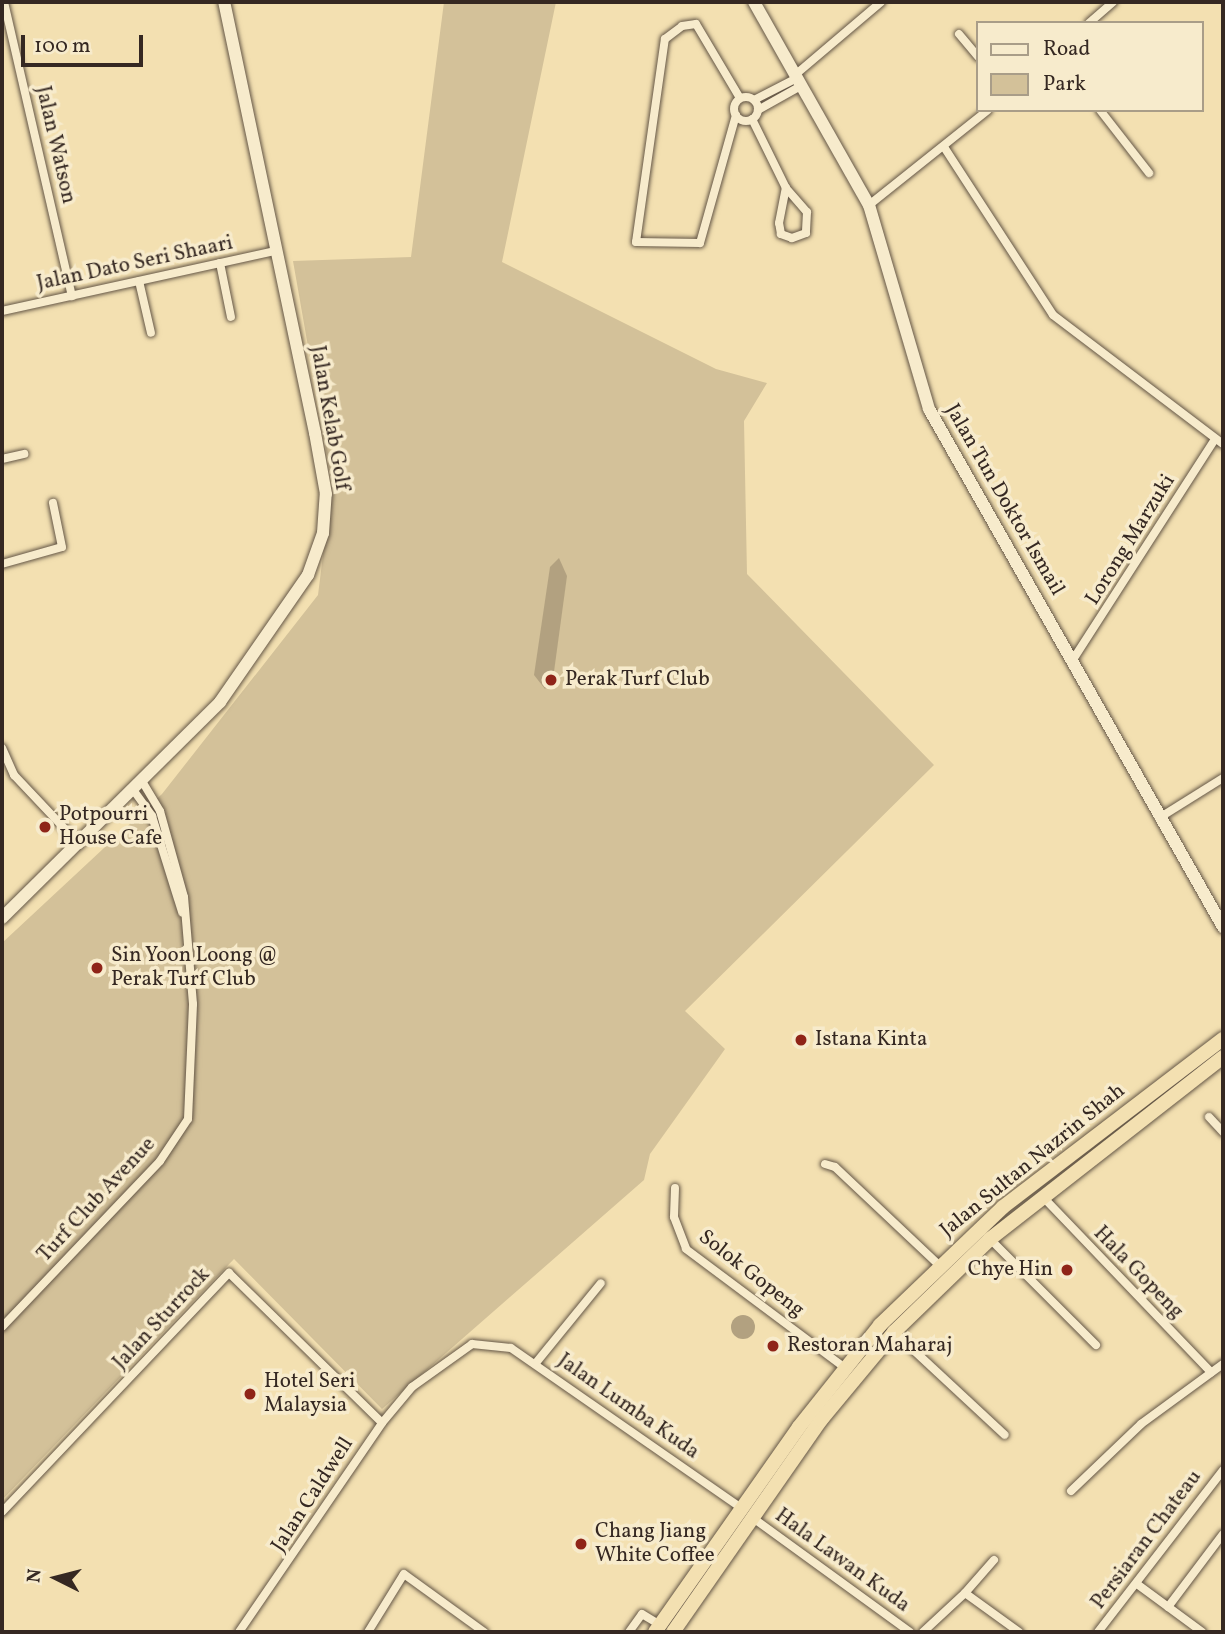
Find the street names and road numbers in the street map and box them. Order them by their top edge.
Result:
street label: Jalan Watson [29,83,81,207]
street label: Jalan Dato Seri Shaari [35,231,235,297]
street label: Jalan Kelab Golf [304,344,354,492]
street label: Jalan Tun Doktor Ismail [939,399,1069,601]
street label: Lorong Marzuki [1081,470,1181,610]
street label: Jalan Sultan Nazrin Shah [935,1079,1131,1243]
street label: Turf Club Avenue [33,1133,161,1267]
street label: Hala Gopeng [1088,1221,1188,1325]
street label: Solok Gopeng [693,1225,809,1323]
street label: Jalan Sturrock [108,1263,216,1375]
street label: Jalan Lumba Kuda [552,1349,704,1465]
street label: Jalan Caldwell [267,1433,359,1557]
street label: Persiaran Chateau [1086,1465,1208,1615]
street label: Hala Lawan Kuda [770,1504,914,1618]

